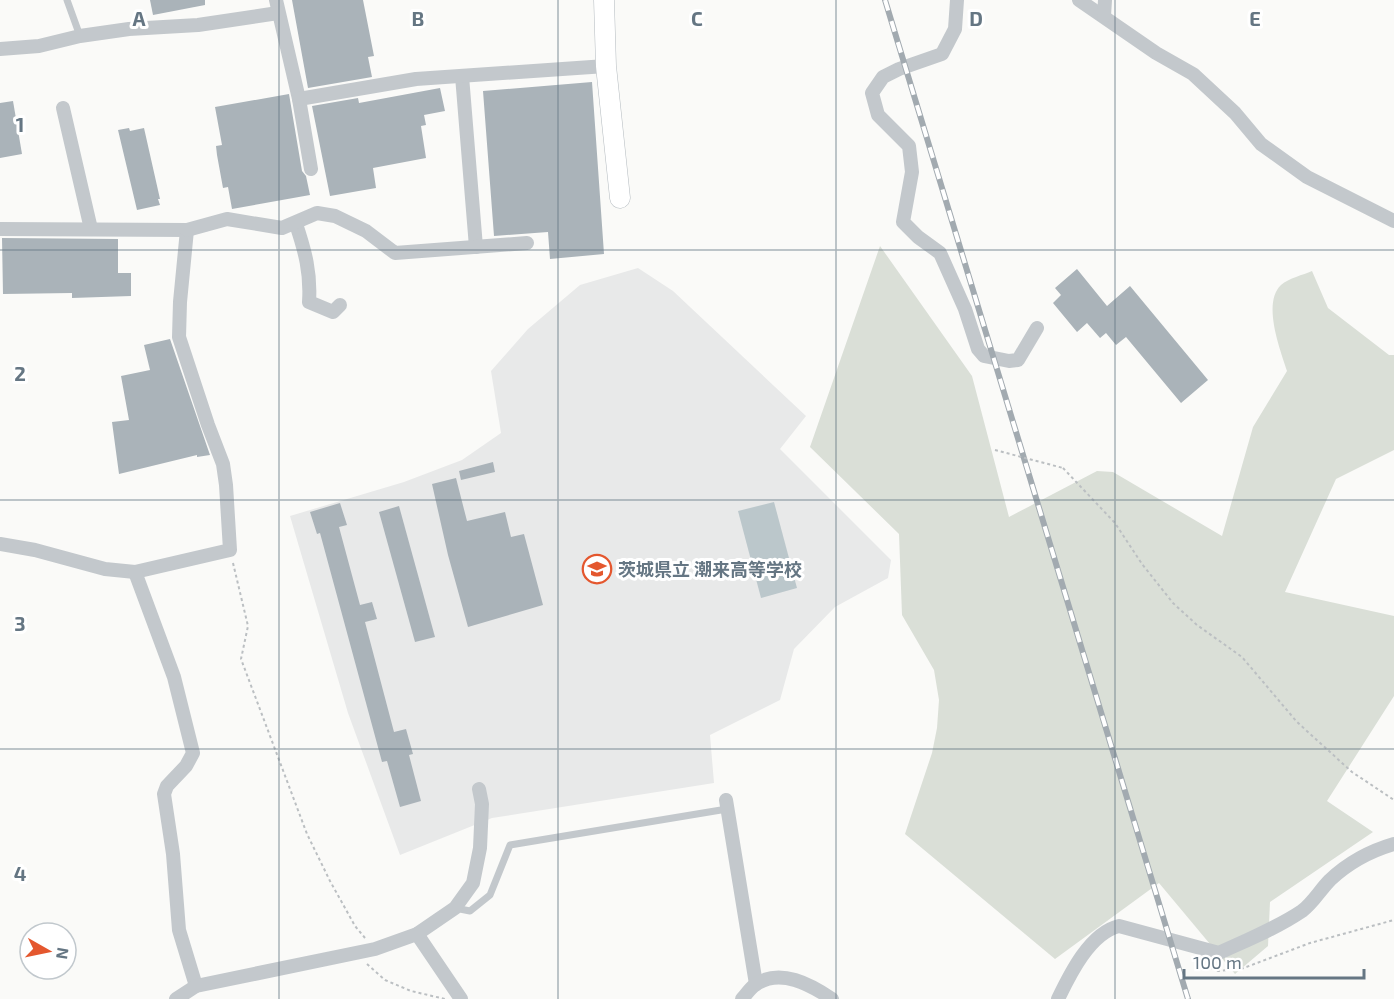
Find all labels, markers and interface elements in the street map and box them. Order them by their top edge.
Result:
text: A [132,6,146,30]
text: B [412,6,424,30]
text: C [691,6,703,30]
text: D [969,6,983,30]
text: E [1249,6,1261,30]
text: 1 [16,112,24,136]
text: 2 [14,361,26,385]
school or university icon: 茨城県立 潮来高等学校 [581,553,613,585]
place label: 茨城県立 潮来高等学校 [618,558,802,580]
text: 3 [14,611,26,635]
text: 4 [14,861,27,885]
north arrow [18,921,78,981]
scale bar [1184,942,1364,980]
text: N [53,946,74,961]
text: 100 m [1193,951,1242,973]

